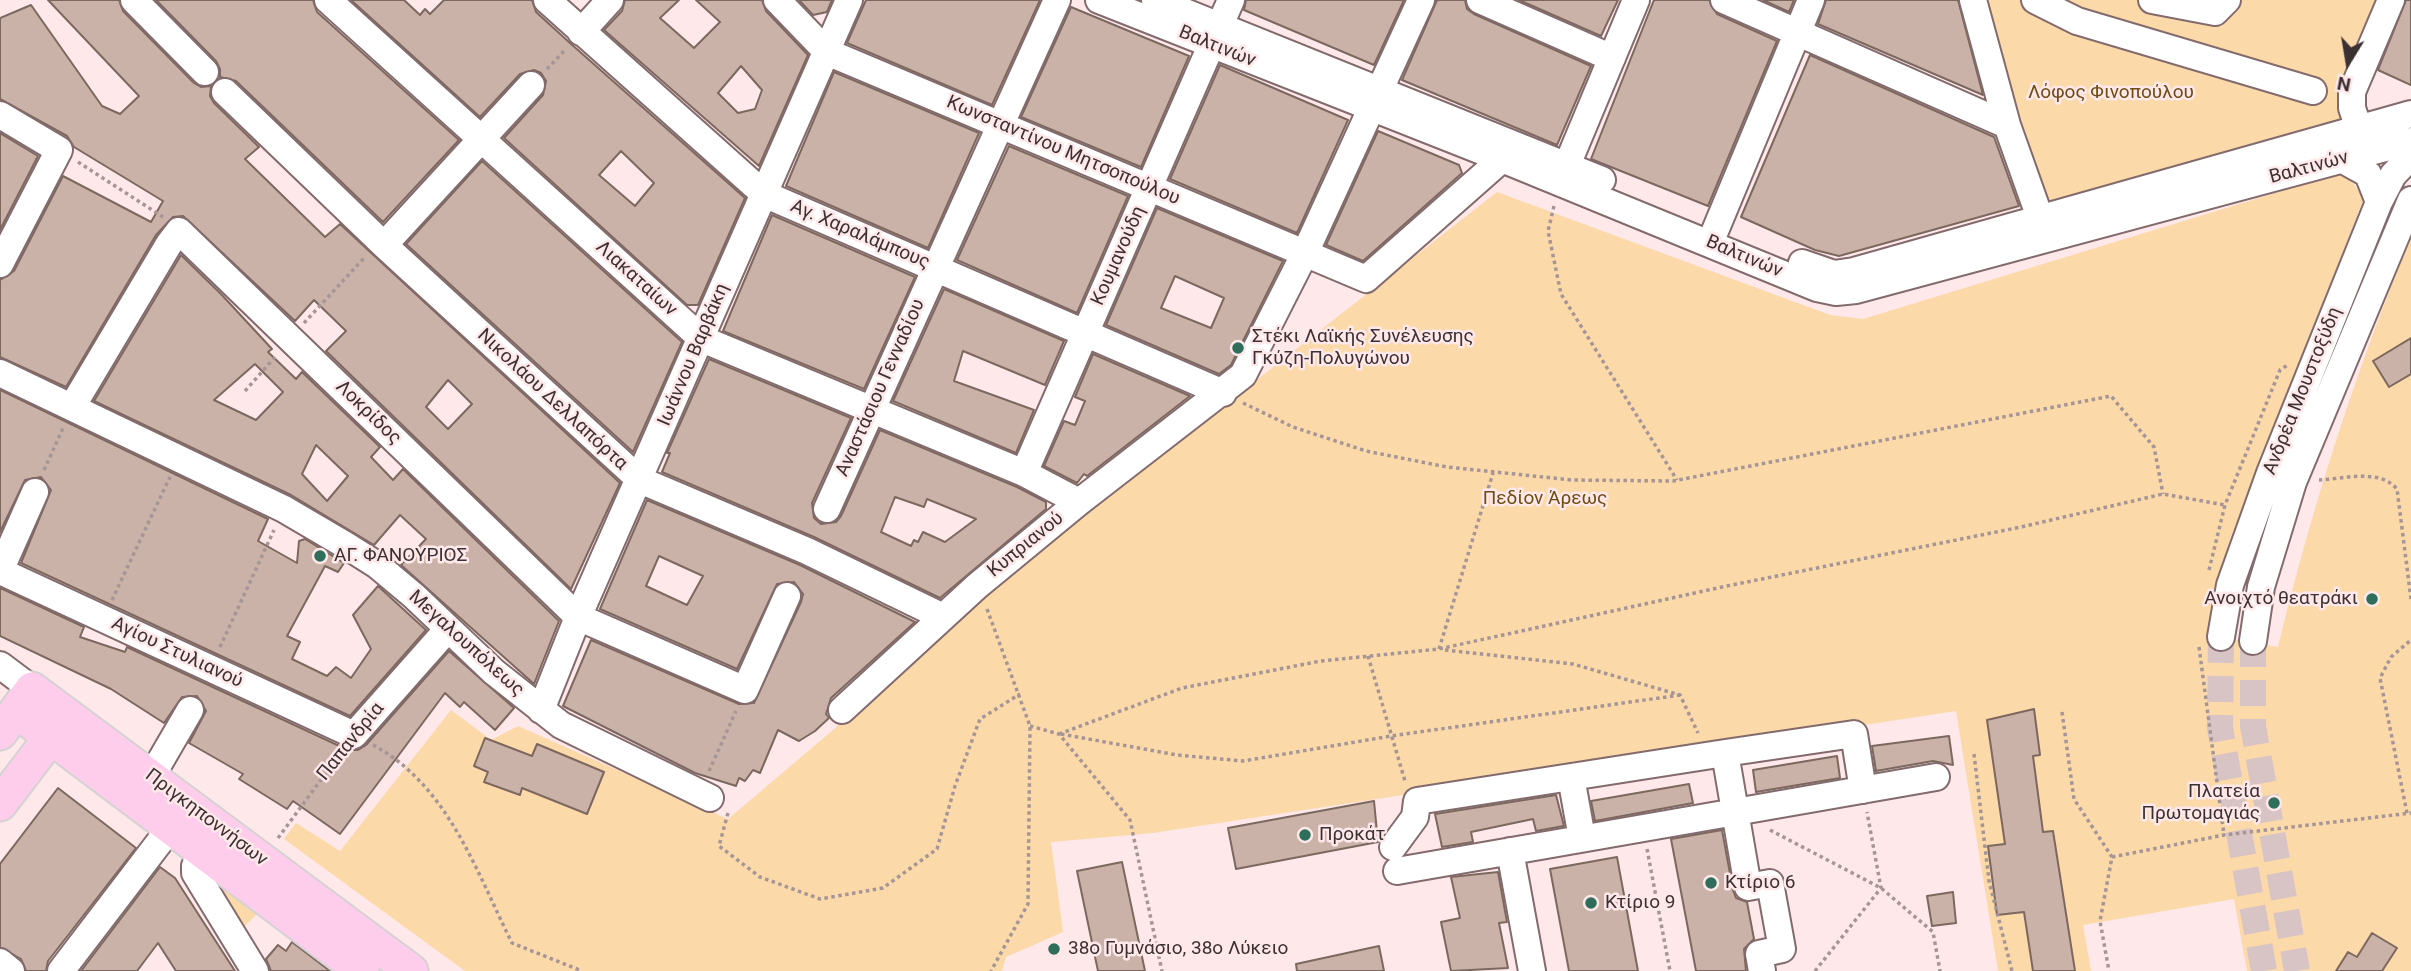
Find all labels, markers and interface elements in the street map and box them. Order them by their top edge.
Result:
street label: Βαλτινών [1175,21,1259,73]
north arrow [2313,28,2383,98]
text: N [2335,72,2353,97]
park label: Λόφος Φινοπούλου [2028,82,2194,104]
street label: Κωνσταντίνου Μητσοπούλου [943,91,1183,211]
street label: Βαλτινών [2267,147,2351,189]
street label: Αγ. Χαραλάμπους [787,195,933,275]
street label: Κουμανούδη [1087,203,1151,309]
street label: Βαλτινών [1702,231,1786,283]
street label: Λιακαταίων [591,236,681,322]
street label: Ιωάννου Βαρβάκη [654,280,734,430]
street label: Αναστάσιου Γενναδίου [832,296,930,480]
street label: Ανδρέα Μουστοξύδη [2259,304,2347,478]
street label: Νικολάου Δελλαπόρτα [472,324,632,476]
place label: Στέκι Λαϊκής Συνέλευσης Γκύζη-Πολυγώνου [1252,326,1474,370]
marker: Στέκι Λαϊκής Συνέλευσης Γκύζη-Πολυγώνου [1230,340,1246,356]
street label: Λοκρίδος [330,376,406,450]
park label: Πεδίον Άρεως [1483,488,1607,510]
street label: Κυπριανού [983,507,1069,583]
place label: ΑΓ. ΦΑΝΟΥΡΙΟΣ [334,545,467,567]
marker: ΑΓ. ΦΑΝΟΥΡΙΟΣ [312,548,328,564]
street label: Μεγαλουπόλεως [403,586,529,702]
place label: Ανοιχτό θεατράκι [2204,588,2358,610]
marker: Ανοιχτό θεατράκι [2364,591,2380,607]
street label: Αγίου Στυλιανού [108,613,246,693]
street label: Παπανδρία [313,698,389,786]
street label: Πριγκηποννήσων [140,764,272,872]
place label: Πλατεία Πρωτομαγιάς [2141,781,2260,825]
marker: Πλατεία Πρωτομαγιάς [2266,795,2282,811]
place label: Προκάτ [1319,824,1385,846]
marker: Προκάτ [1297,827,1313,843]
place label: Κτίριο 6 [1725,872,1795,894]
marker: Κτίριο 6 [1703,875,1719,891]
place label: Κτίριο 9 [1605,892,1675,914]
marker: Κτίριο 9 [1583,895,1599,911]
place label: 38ο Γυμνάσιο, 38ο Λύκειο [1068,938,1288,960]
marker: 38ο Γυμνάσιο, 38ο Λύκειο [1046,941,1062,957]

